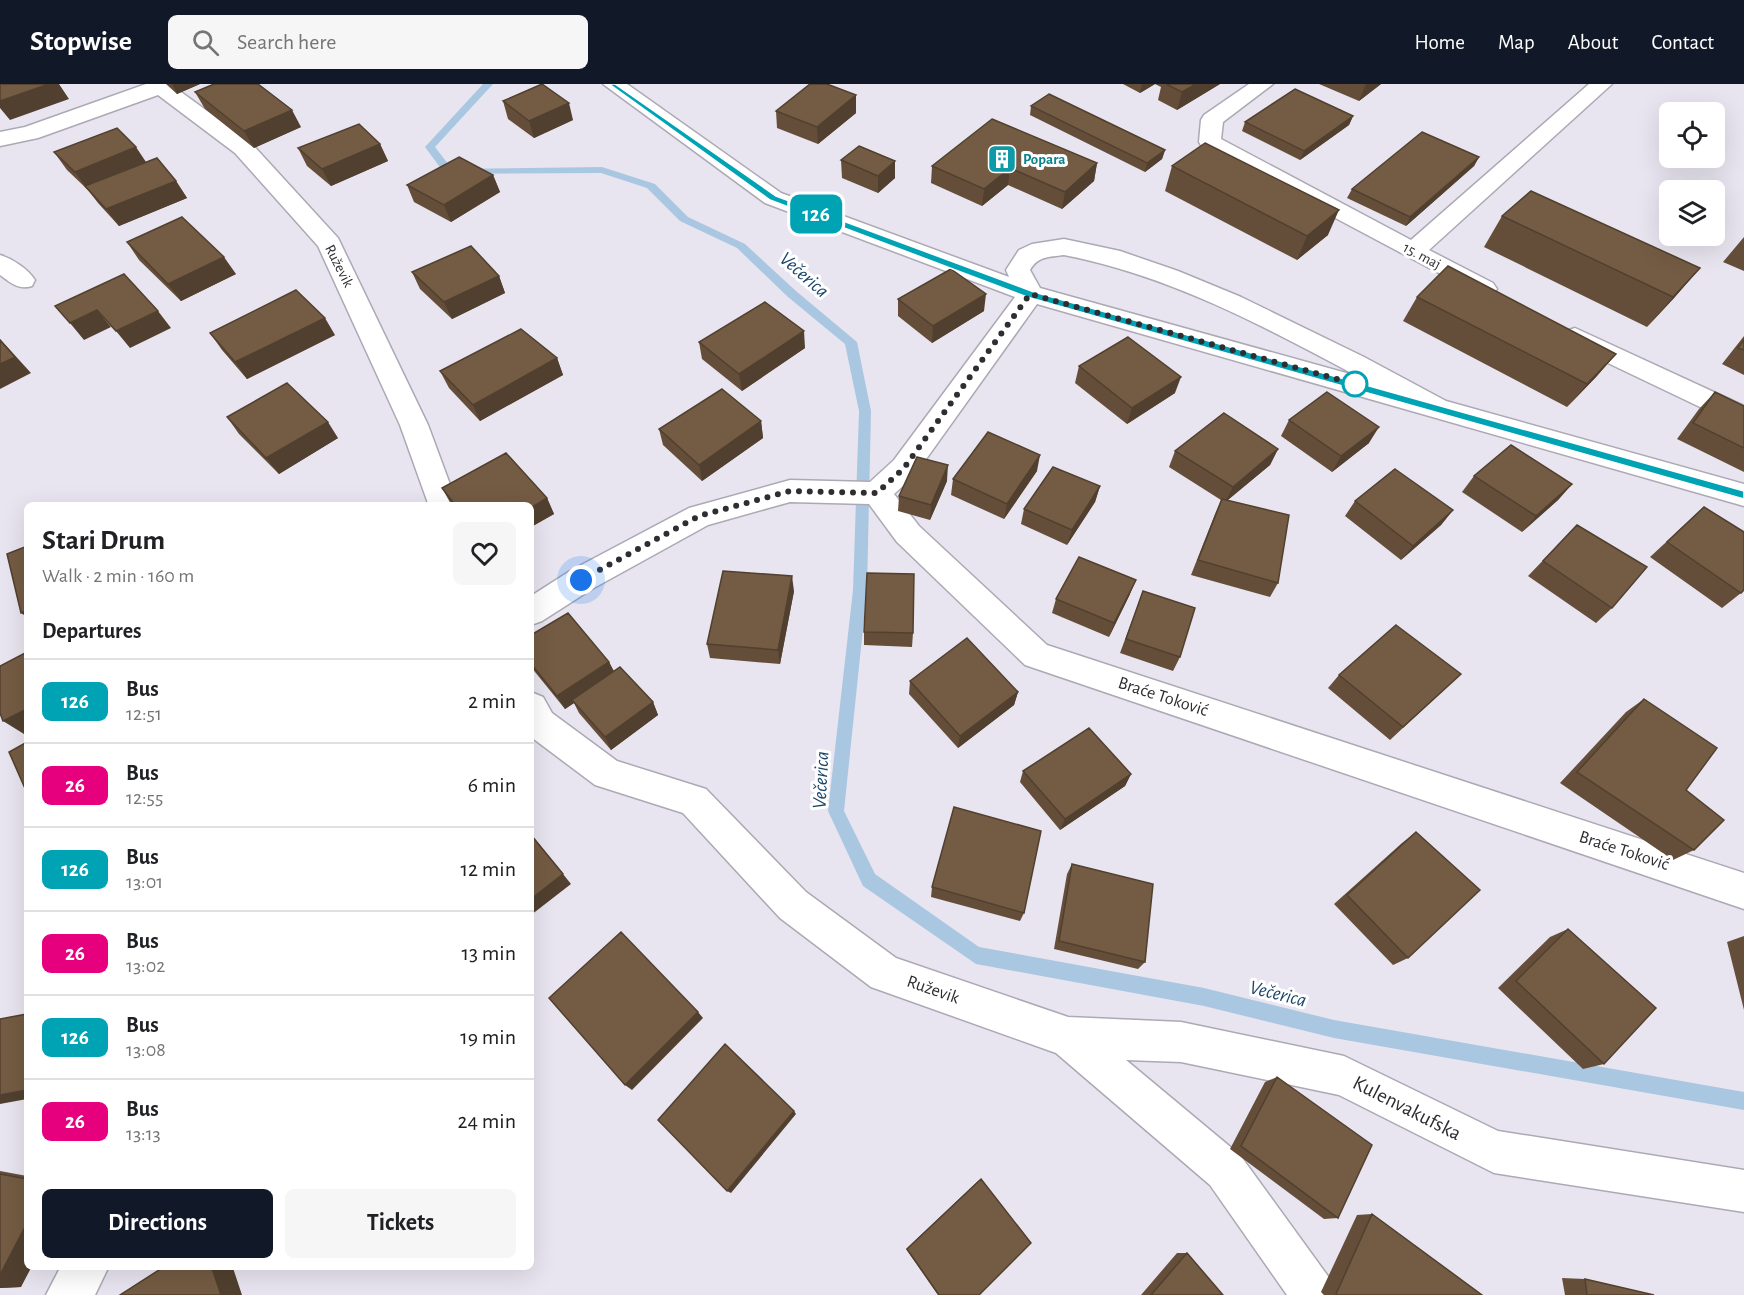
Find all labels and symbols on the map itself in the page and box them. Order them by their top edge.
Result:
building icon: Popara [986,143,1018,175]
place label: Popara [1023,152,1065,167]
line badge: 126 [782,194,850,234]
street label: 15. maj [1401,240,1443,272]
street label: Ruževik [322,242,356,290]
water label: Večerica [776,248,832,302]
unlabelled marker [1342,371,1368,397]
your location [566,565,596,595]
street label: Braće Toković [1116,674,1210,720]
water label: Večerica [810,751,832,809]
street label: Braće Toković [1577,828,1671,874]
street label: Ruževik [904,973,962,1008]
water label: Večerica [1248,977,1308,1011]
street label: Kulenvakufska [1349,1072,1465,1144]

